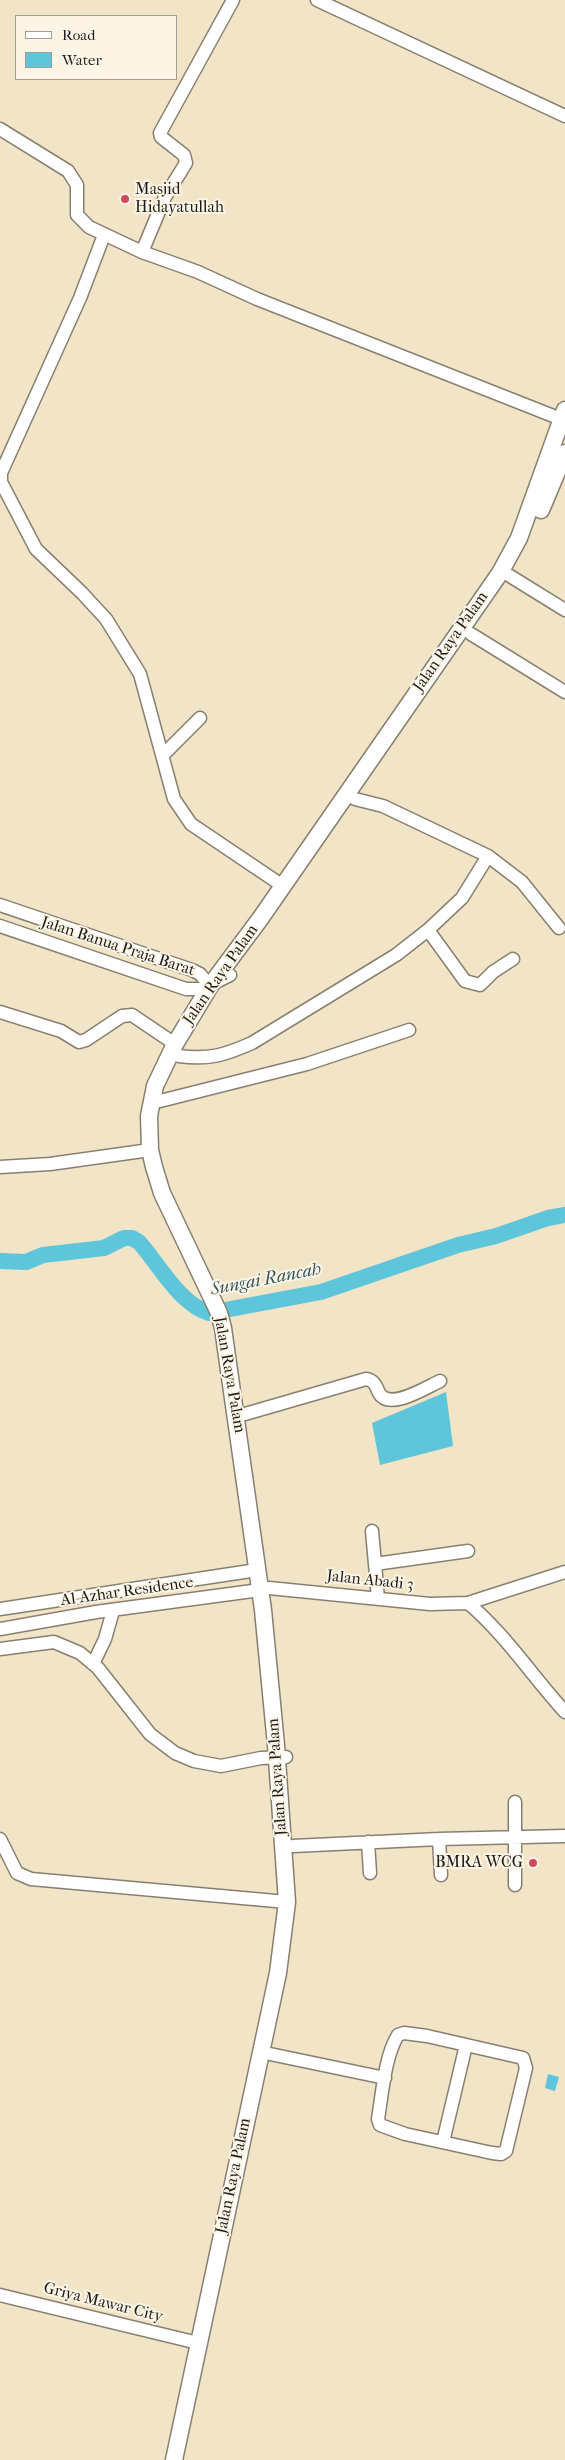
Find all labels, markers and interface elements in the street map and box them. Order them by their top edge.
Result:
legend [15,15,178,80]
text: Road [62,26,95,44]
text: Water [62,51,102,69]
place label: Masjid Hidayatullah [135,180,224,218]
marker: Masjid Hidayatullah [119,193,131,205]
street label: Jalan Raya Palam [409,588,493,696]
street label: Jalan Banua Praja Barat [39,913,197,981]
street label: Jalan Raya Palam [179,921,263,1029]
water label: Sungai Rancah [209,1259,323,1301]
street label: Jalan Raya Palam [209,1315,249,1435]
street label: Jalan Abadi 3 [326,1567,414,1595]
street label: Al-Azhar Residence [59,1573,195,1611]
street label: Jalan Raya Palam [264,1718,292,1836]
place label: BMRA WCG [435,1853,523,1873]
marker: BMRA WCG [527,1857,539,1869]
street label: Jalan Raya Palam [212,2116,256,2236]
street label: Griya Mawar City [41,2279,165,2327]

